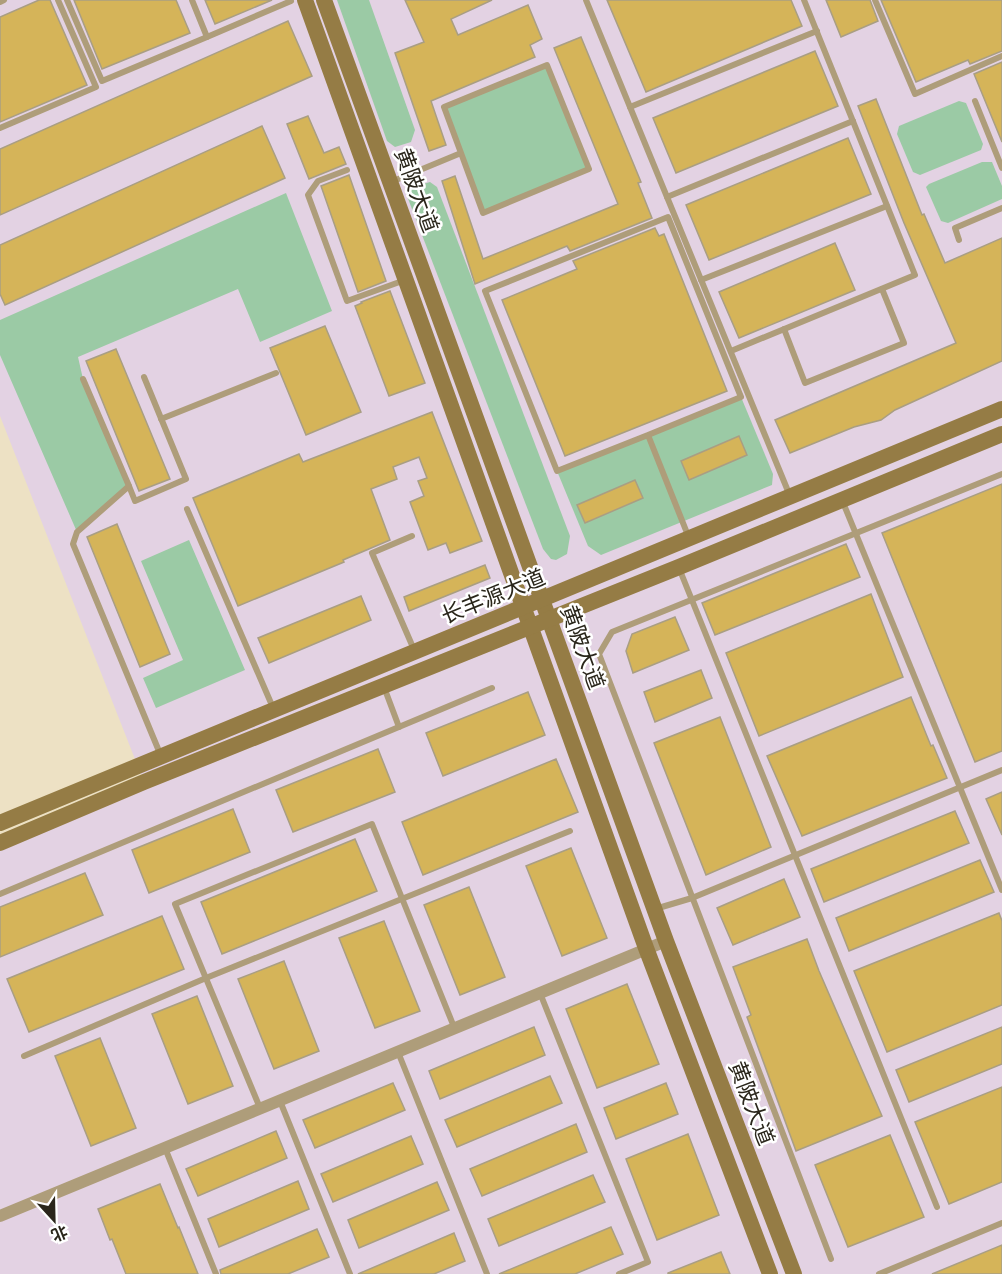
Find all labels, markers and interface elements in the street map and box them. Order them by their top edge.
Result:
street label: 黄陂大道 [387,143,447,237]
street label: 长丰源大道 [436,561,550,631]
street label: 黄陂大道 [553,600,613,694]
street label: 黄陂大道 [721,1056,783,1150]
north arrow [24,1190,84,1250]
text: 北 [48,1220,71,1247]

